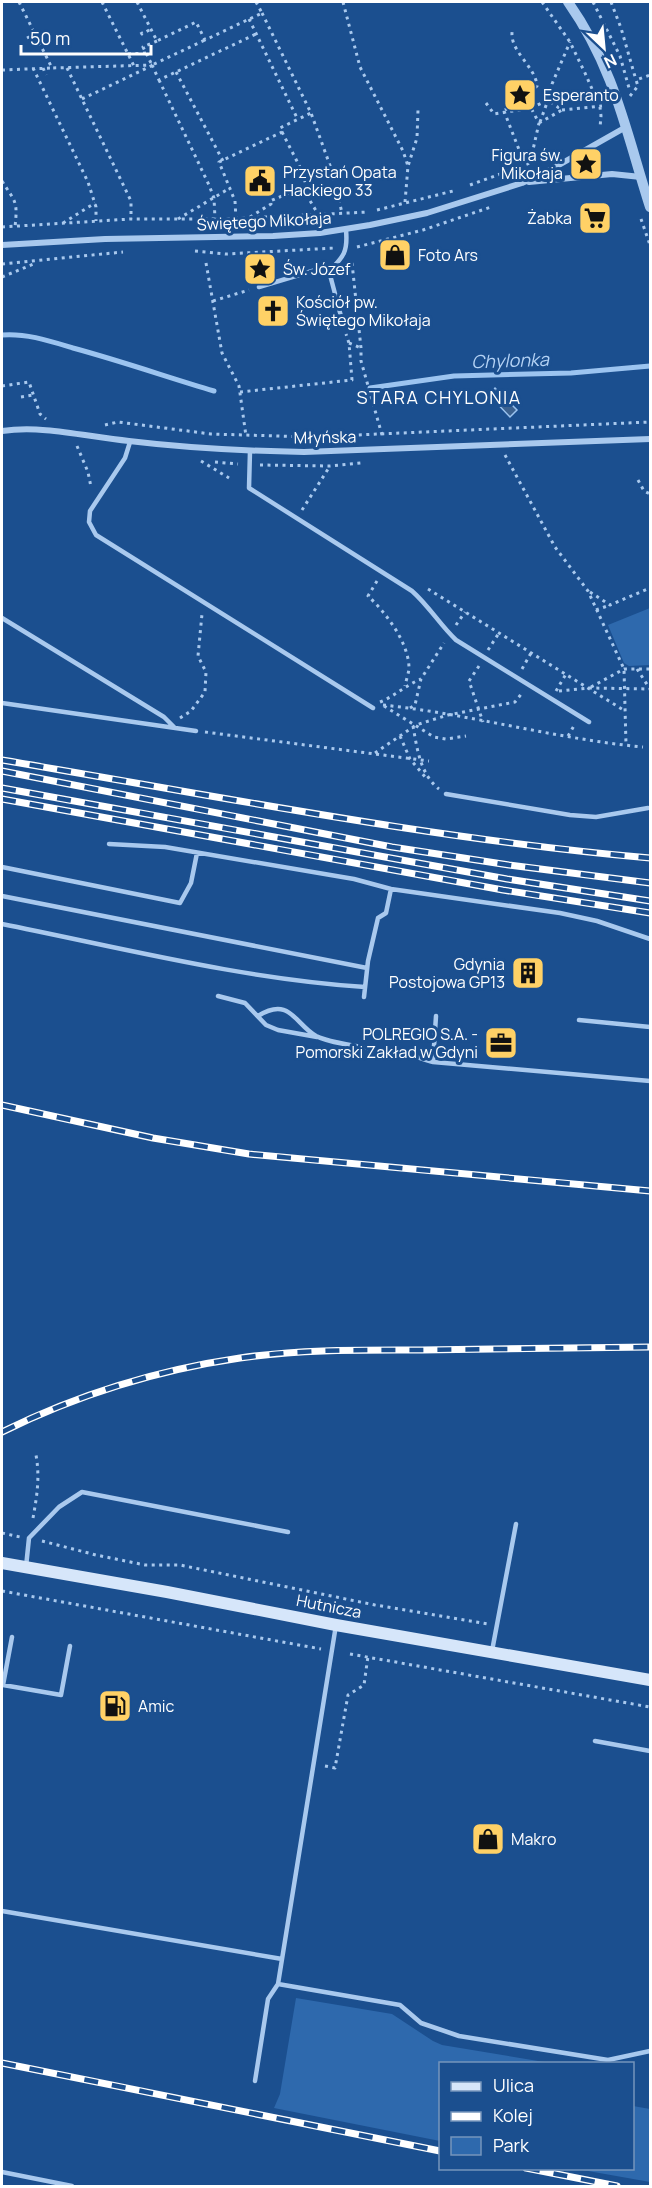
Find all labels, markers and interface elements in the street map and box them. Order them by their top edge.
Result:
scale bar [21,18,152,56]
north arrow [574,18,634,78]
text: 50 m [30,26,70,50]
text: N [601,49,621,74]
place icon: Esperanto [502,77,538,113]
place label: Esperanto [543,84,619,106]
place label: Figura św. Mikołaja [492,144,563,184]
place icon: Figura św. Mikołaja [568,146,604,182]
place label: Przystań Opata Hackiego 33 [283,161,397,201]
public building icon: Przystań Opata Hackiego 33 [242,163,278,199]
supermarket icon: Żabka [577,200,613,236]
street label: Świętego Mikołaja [196,206,332,236]
place label: Żabka [527,207,572,229]
shop icon: Foto Ars [377,237,413,273]
place label: Foto Ars [418,244,478,266]
place icon: Św. Józef [242,251,278,287]
place label: Św. Józef [283,258,351,280]
place label: Kościół pw. Świętego Mikołaja [296,291,431,331]
church icon: Kościół pw. Świętego Mikołaja [255,293,291,329]
water label: Chylonka [471,347,550,373]
district label: STARA CHYLONIA [356,385,522,409]
street label: Młyńska [293,425,357,449]
place label: Gdynia Postojowa GP13 [389,953,505,993]
building icon: Gdynia Postojowa GP13 [510,955,546,991]
place label: POLREGIO S.A. - Pomorski Zakład w Gdyni [296,1023,478,1063]
office icon: POLREGIO S.A. - Pomorski Zakład w Gdyni [483,1025,519,1061]
street label: Hutnicza [295,1589,363,1623]
fuel station icon: Amic [97,1688,133,1724]
place label: Amic [138,1695,174,1717]
shop icon: Makro [470,1821,506,1857]
place label: Makro [511,1828,556,1850]
legend [439,2062,634,2170]
text: Ulica [493,2073,534,2097]
text: Kolej [493,2103,533,2127]
text: Park [493,2133,530,2157]

